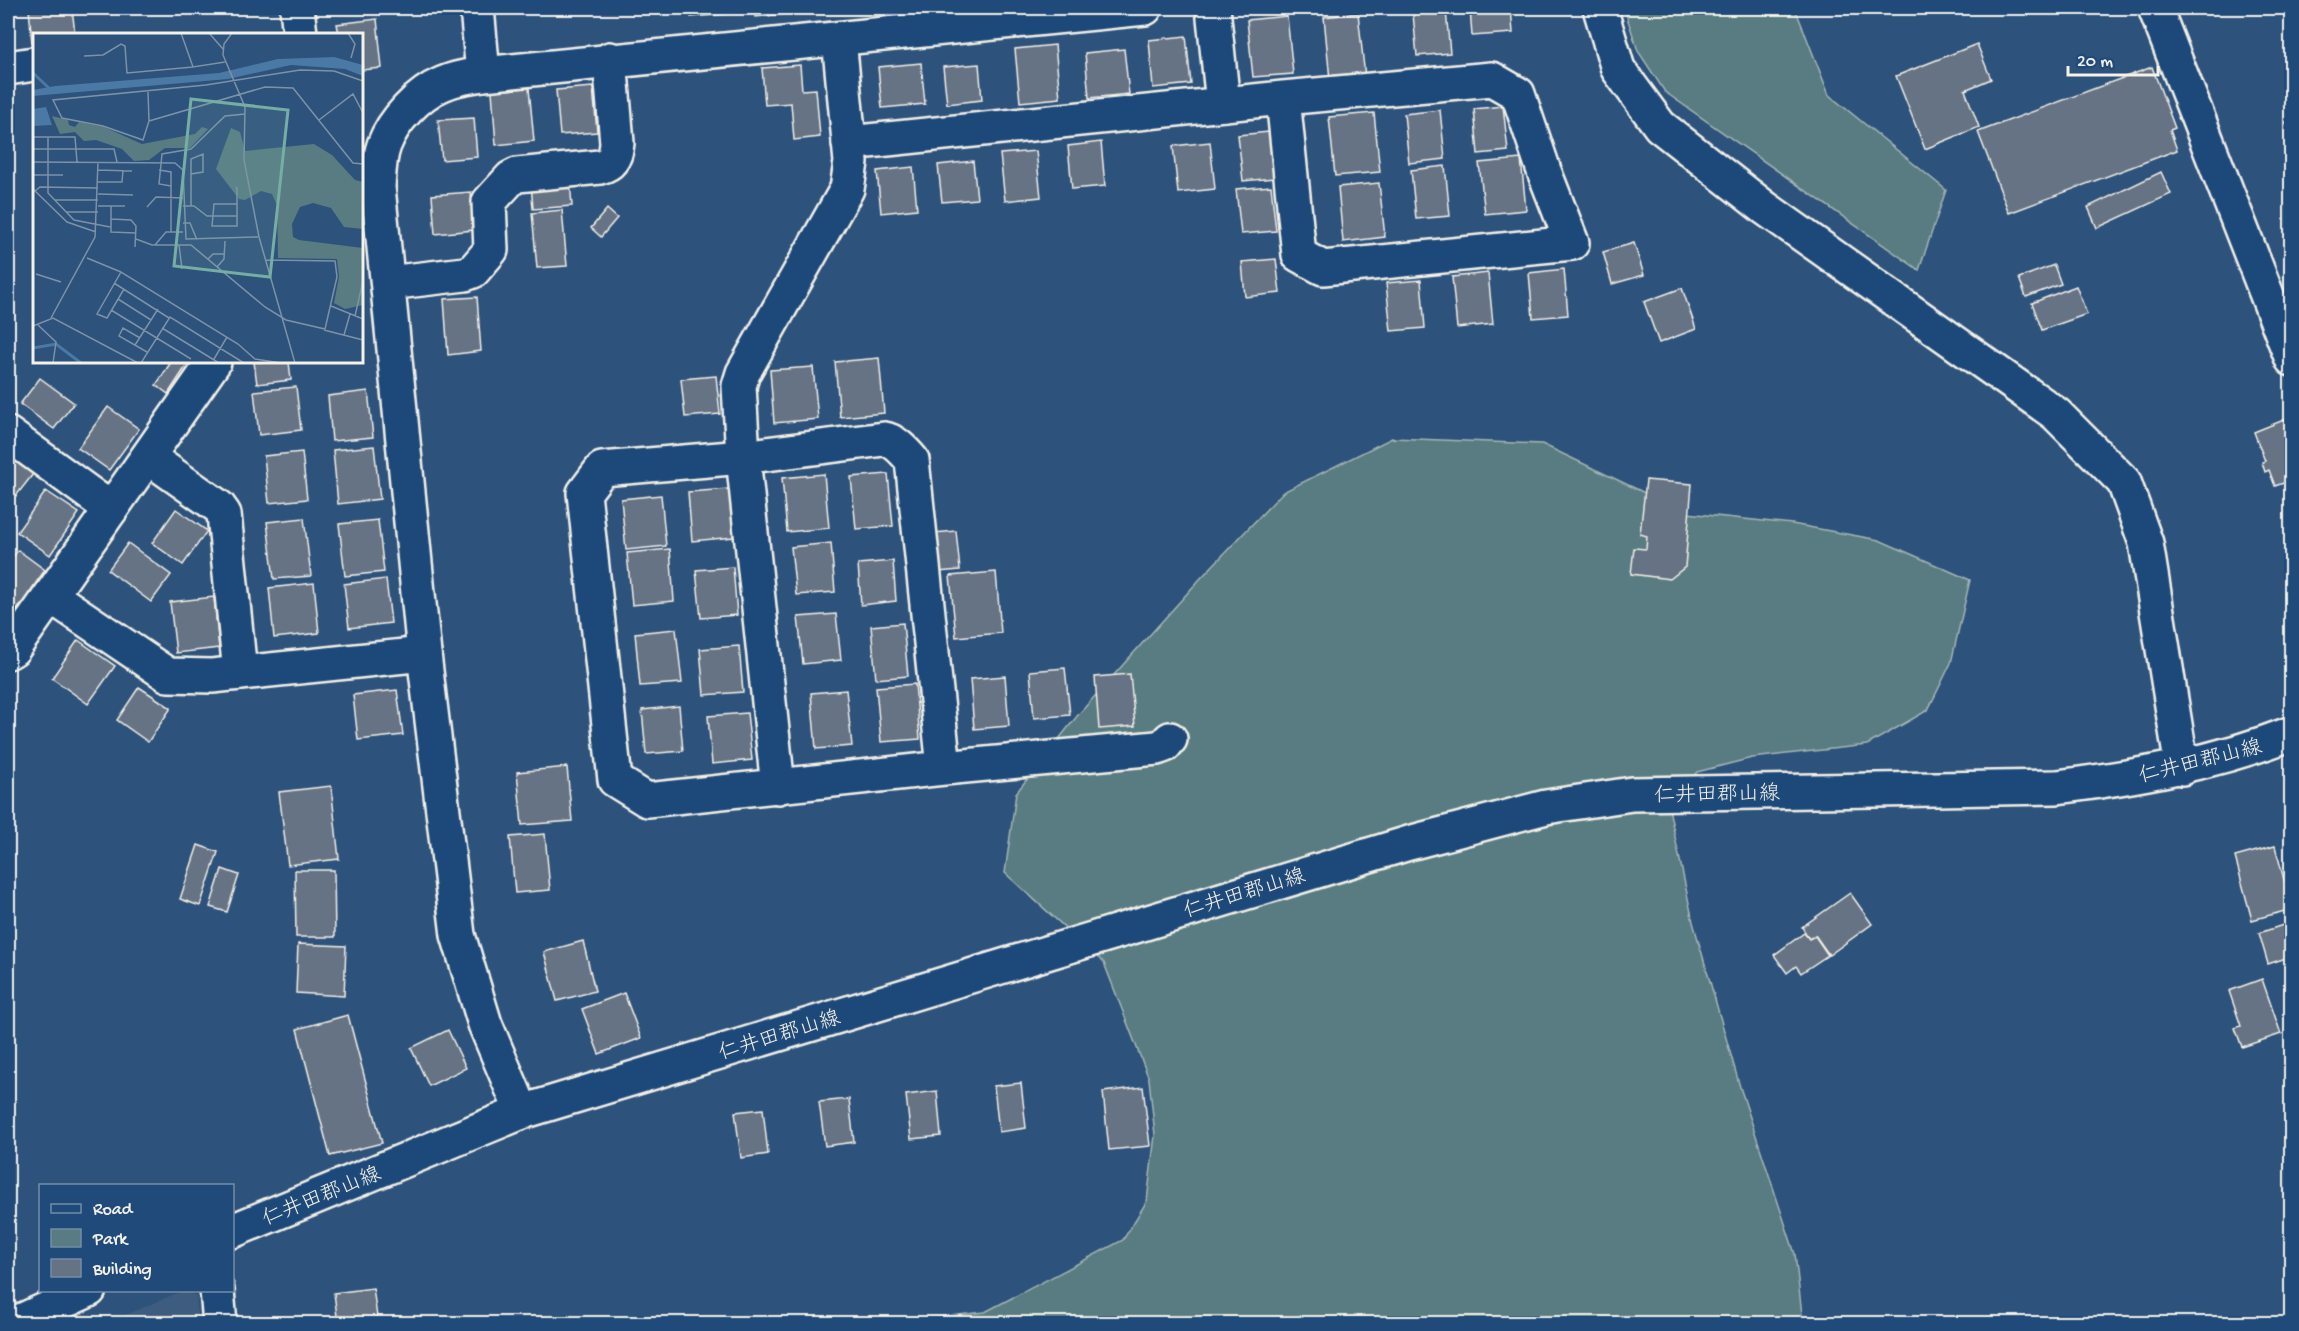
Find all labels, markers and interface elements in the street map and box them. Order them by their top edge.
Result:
inset map [33,33,363,363]
scale bar [2068,39,2158,77]
text: 20 m [2077,52,2113,73]
street label: 仁井田郡山線 [2136,734,2265,791]
street label: 仁井田郡山線 [1654,781,1780,810]
street label: 仁井田郡山線 [1181,863,1309,926]
street label: 仁井田郡山線 [716,1005,844,1068]
street label: 仁井田郡山線 [258,1161,385,1233]
legend [39,1184,234,1292]
text: Road [93,1200,134,1221]
text: Park [92,1230,129,1251]
text: Building [92,1260,152,1281]

